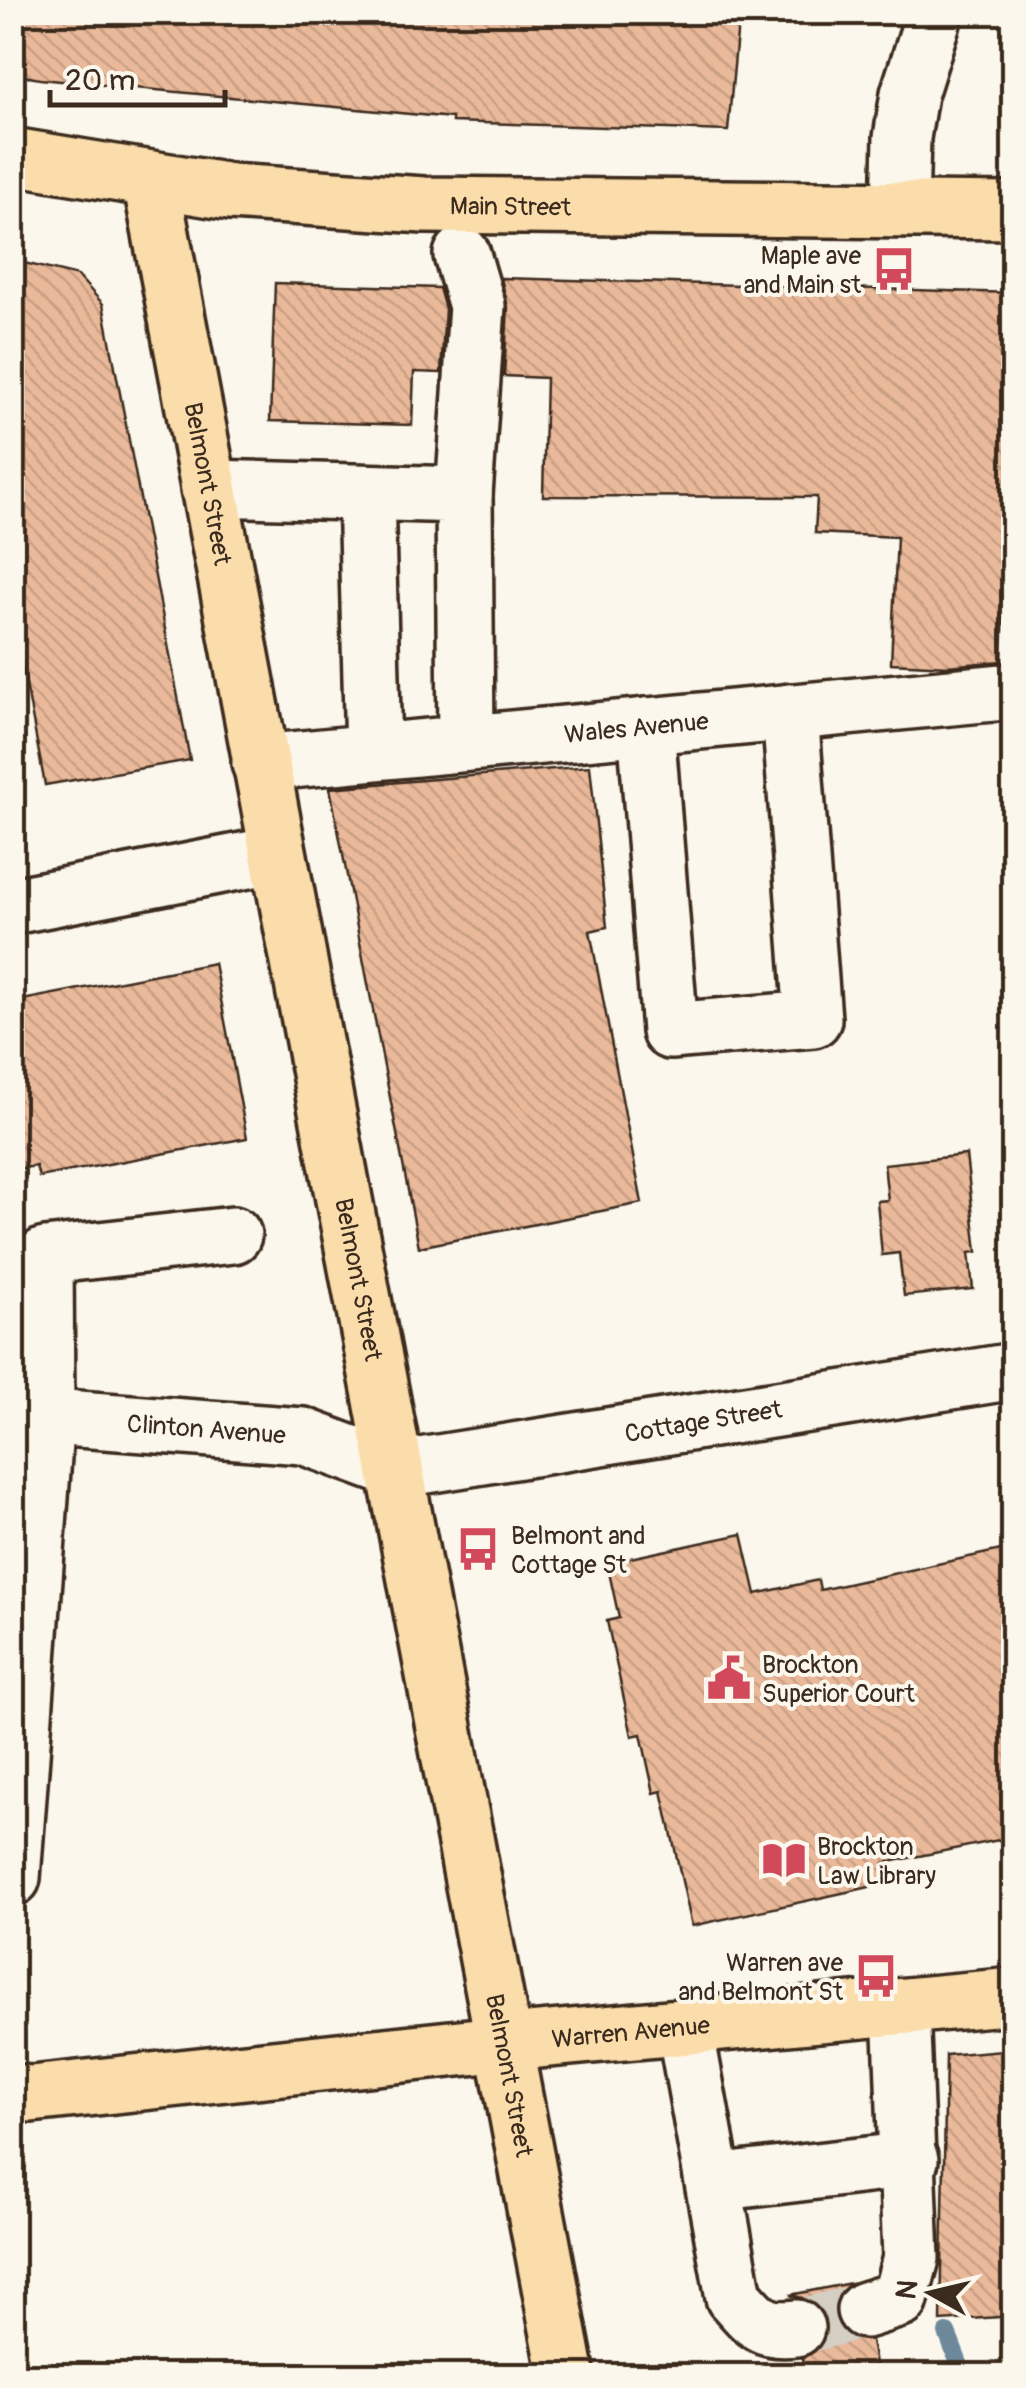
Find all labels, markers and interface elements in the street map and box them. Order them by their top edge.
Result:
scale bar [50,45,225,107]
text: 20 m [65,62,135,99]
street label: Main Street [450,191,572,224]
place label: Maple ave and Main st [744,241,862,301]
bus stop icon: Maple ave and Main st [870,245,918,293]
street label: Belmont Street [176,400,238,569]
street label: Wales Avenue [563,706,711,751]
street label: Belmont Street [327,1196,388,1365]
street label: Cottage Street [623,1394,785,1450]
street label: Clinton Avenue [126,1409,288,1452]
place label: Belmont and Cottage St [511,1521,645,1581]
bus stop icon: Belmont and Cottage St [454,1525,502,1573]
place label: Brockton Superior Court [762,1650,916,1710]
public building icon: Brockton Superior Court [705,1654,753,1702]
place label: Brockton Law Library [817,1832,936,1892]
library icon: Brockton Law Library [760,1836,808,1884]
place label: Warren ave and Belmont St [678,1948,844,2008]
bus stop icon: Warren ave and Belmont St [852,1952,900,2000]
street label: Belmont Street [478,1992,539,2160]
street label: Warren Avenue [550,2010,712,2056]
north arrow [881,2243,981,2343]
text: N [889,2278,926,2302]

